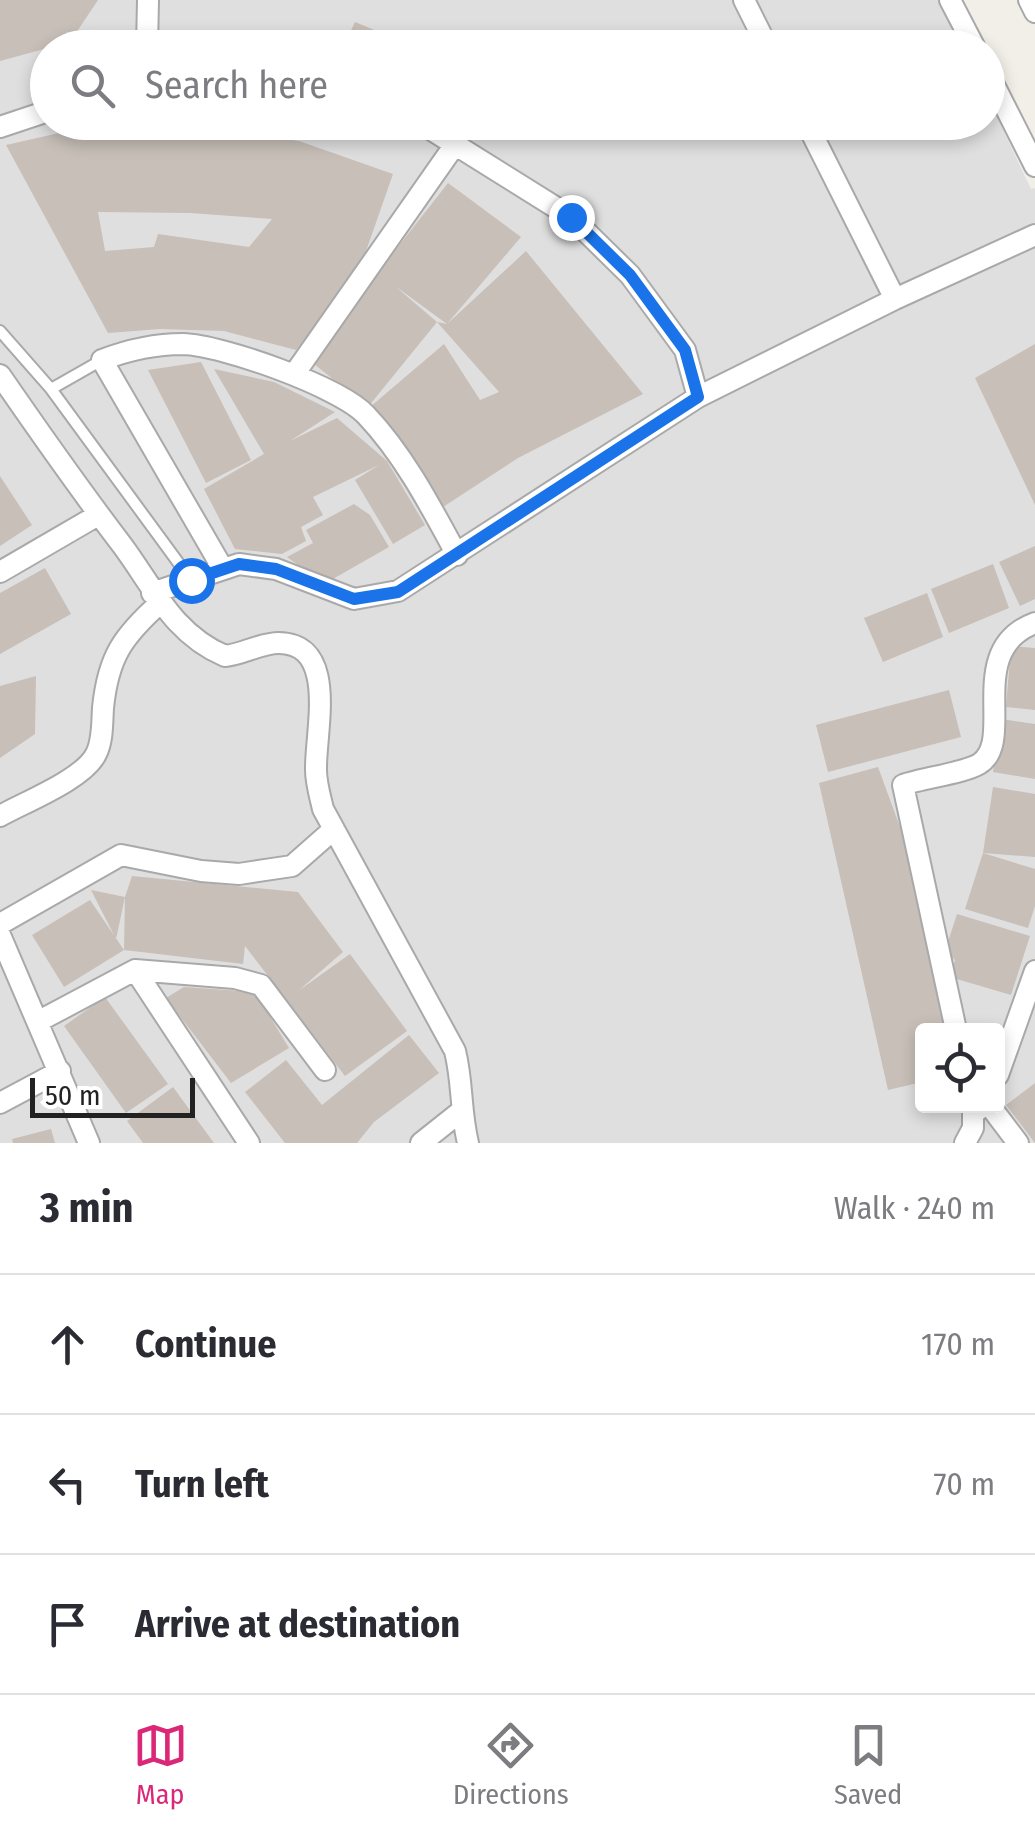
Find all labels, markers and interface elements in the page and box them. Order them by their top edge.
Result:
search box [30,30,1005,140]
icon: search [65,58,120,113]
text: Search here [145,62,328,108]
route end [549,195,595,241]
route start [169,558,215,604]
map controls [915,1023,1005,1113]
button: locate [915,1023,1005,1113]
scale bar [30,1073,195,1118]
text: 50 m [45,1079,101,1112]
text: 3 min [40,1183,134,1233]
text: Walk · 240 m [834,1189,995,1227]
icon: ahead [40,1317,95,1372]
text: Continue [135,1321,276,1367]
text: 170 m [921,1325,995,1363]
icon: left [40,1457,95,1512]
text: Turn left [135,1461,269,1507]
text: 70 m [934,1465,995,1503]
icon: arrive [40,1597,95,1652]
text: Arrive at destination [135,1601,460,1647]
tab: Map [133,1718,188,1811]
tab: Directions [453,1718,569,1811]
tab: Saved [834,1718,902,1811]

